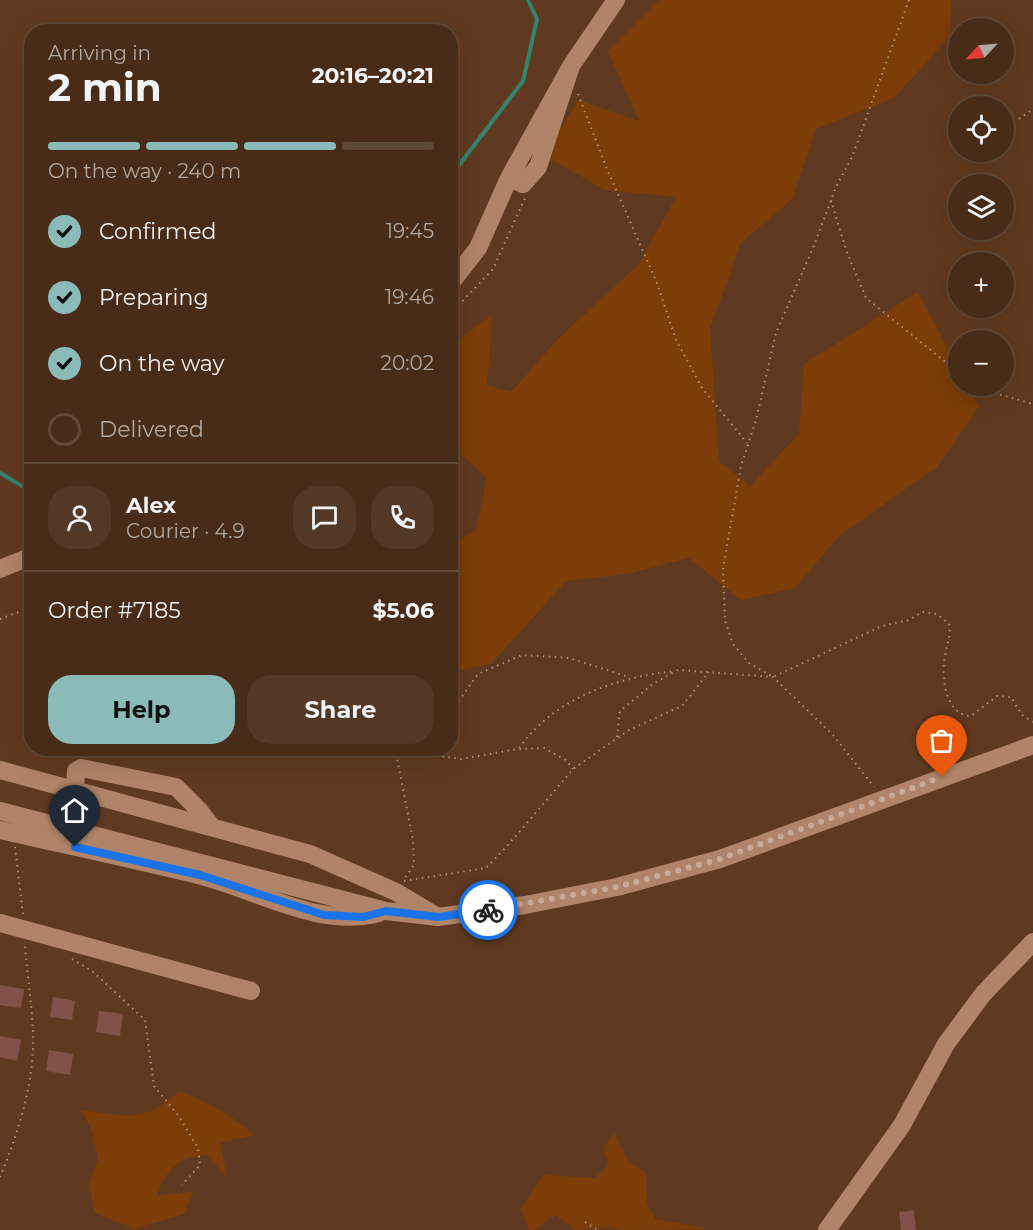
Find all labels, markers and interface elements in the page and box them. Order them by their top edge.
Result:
north arrow [948,18,1014,84]
map controls [948,18,1014,396]
text: Arriving in [48,41,151,65]
text: 20:16–20:21 [312,62,434,89]
text: 2 min [48,63,162,111]
button: locate [948,96,1014,162]
text: On the way · 240 m [48,159,241,183]
button: layers [948,174,1014,240]
icon: check [48,215,81,248]
text: Confirmed [99,218,216,245]
text: 19:45 [386,219,434,243]
button: + [948,252,1014,318]
icon: check [48,281,81,314]
text: Preparing [99,284,208,311]
text: 19:46 [385,285,434,309]
button: − [948,330,1014,396]
icon: check [48,347,81,380]
text: On the way [99,350,224,377]
text: 20:02 [381,351,434,375]
text: Delivered [99,416,204,443]
button: person [48,486,111,549]
button: chat [293,486,356,549]
button: phone [371,486,434,549]
text: Alex [126,492,176,519]
text: Courier · 4.9 [126,519,245,543]
text: Order #7185 [48,597,181,624]
text: $5.06 [372,597,434,624]
button: Help [48,675,235,744]
button: Share [247,675,434,744]
pin [916,715,967,777]
icon: bag [925,724,958,757]
pin [49,785,100,847]
icon: home [58,794,91,827]
courier [458,880,518,940]
icon: bike [472,894,505,927]

